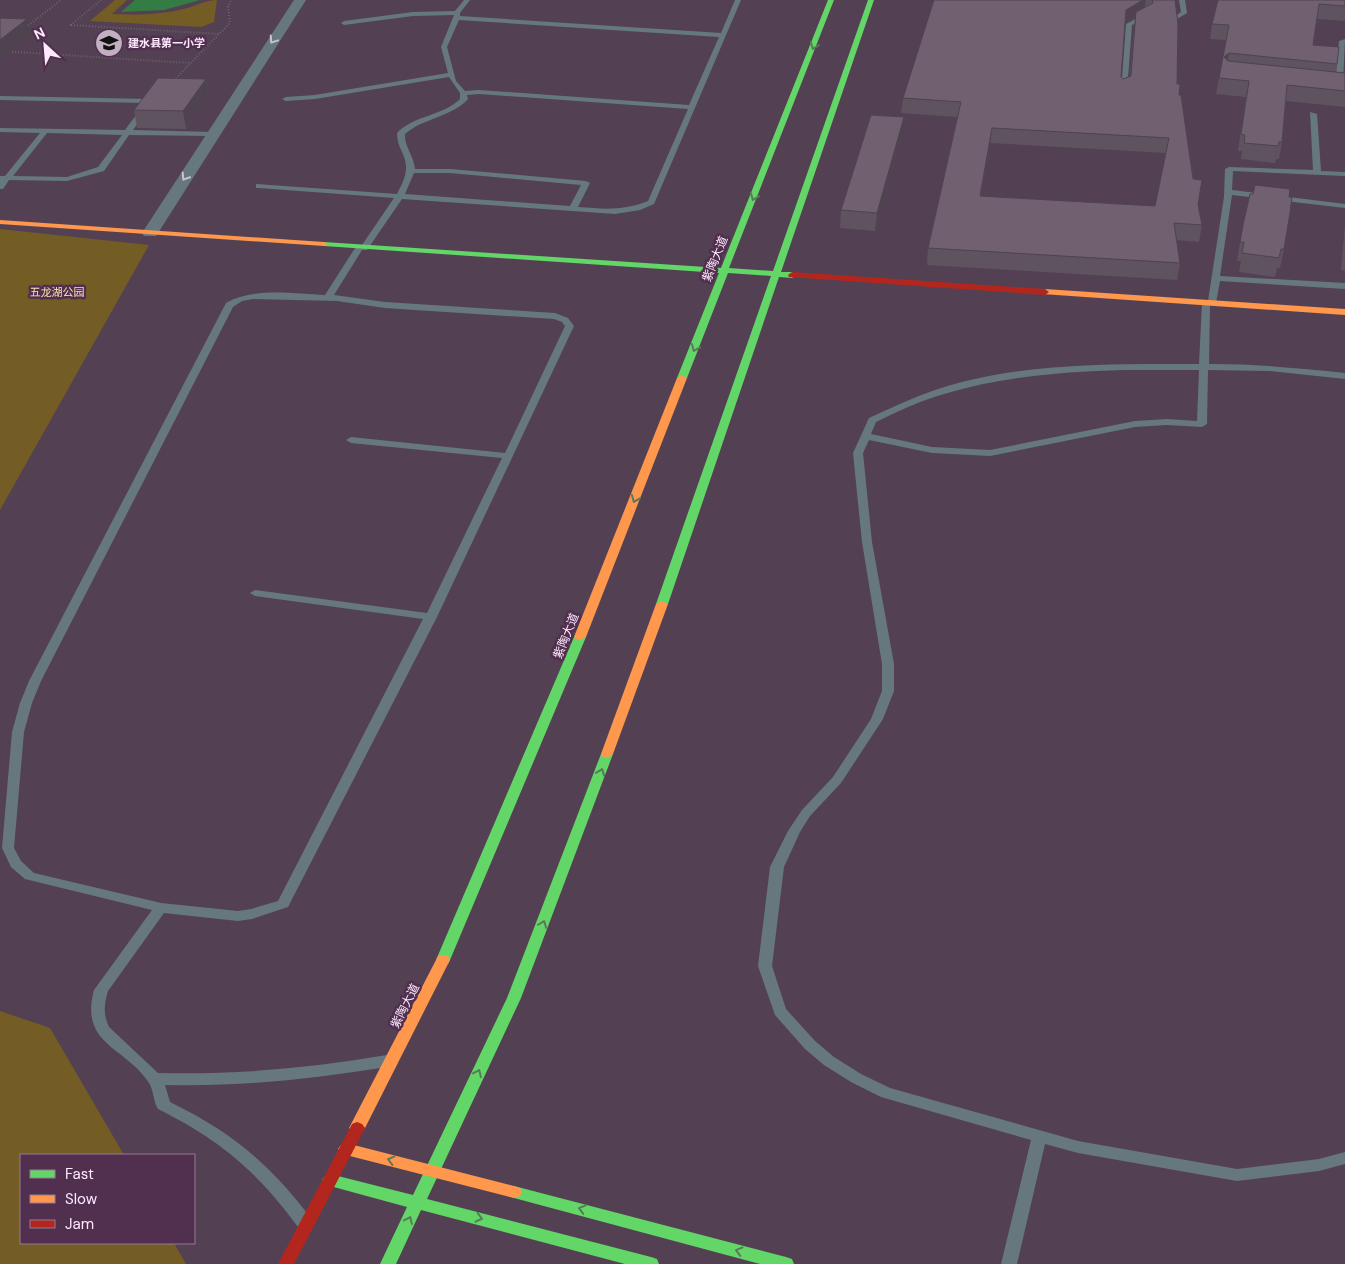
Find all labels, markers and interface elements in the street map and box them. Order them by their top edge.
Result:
north arrow [20,20,70,70]
text: N [31,23,48,44]
school or university icon: 建水县第一小学 [94,28,124,58]
one-way arrow [270,35,279,44]
place label: 建水县第一小学 [128,36,205,50]
one-way arrow [810,41,820,49]
one-way arrow [182,171,191,181]
one-way arrow [750,192,761,201]
street label: 紫陶大道 [699,234,731,284]
park label: 五龙湖公园 [30,285,85,299]
one-way arrow [691,343,701,352]
one-way arrow [631,494,641,503]
street label: 紫陶大道 [550,611,582,661]
one-way arrow [595,768,605,777]
one-way arrow [537,920,547,929]
street label: 紫陶大道 [387,981,423,1031]
one-way arrow [472,1069,483,1078]
legend [20,1154,195,1244]
one-way arrow [386,1155,395,1166]
text: Fast [65,1164,94,1184]
text: Slow [65,1189,98,1209]
one-way arrow [577,1204,586,1215]
one-way arrow [474,1212,483,1223]
text: Jam [65,1214,94,1234]
one-way arrow [403,1216,414,1225]
one-way arrow [735,1247,743,1257]

